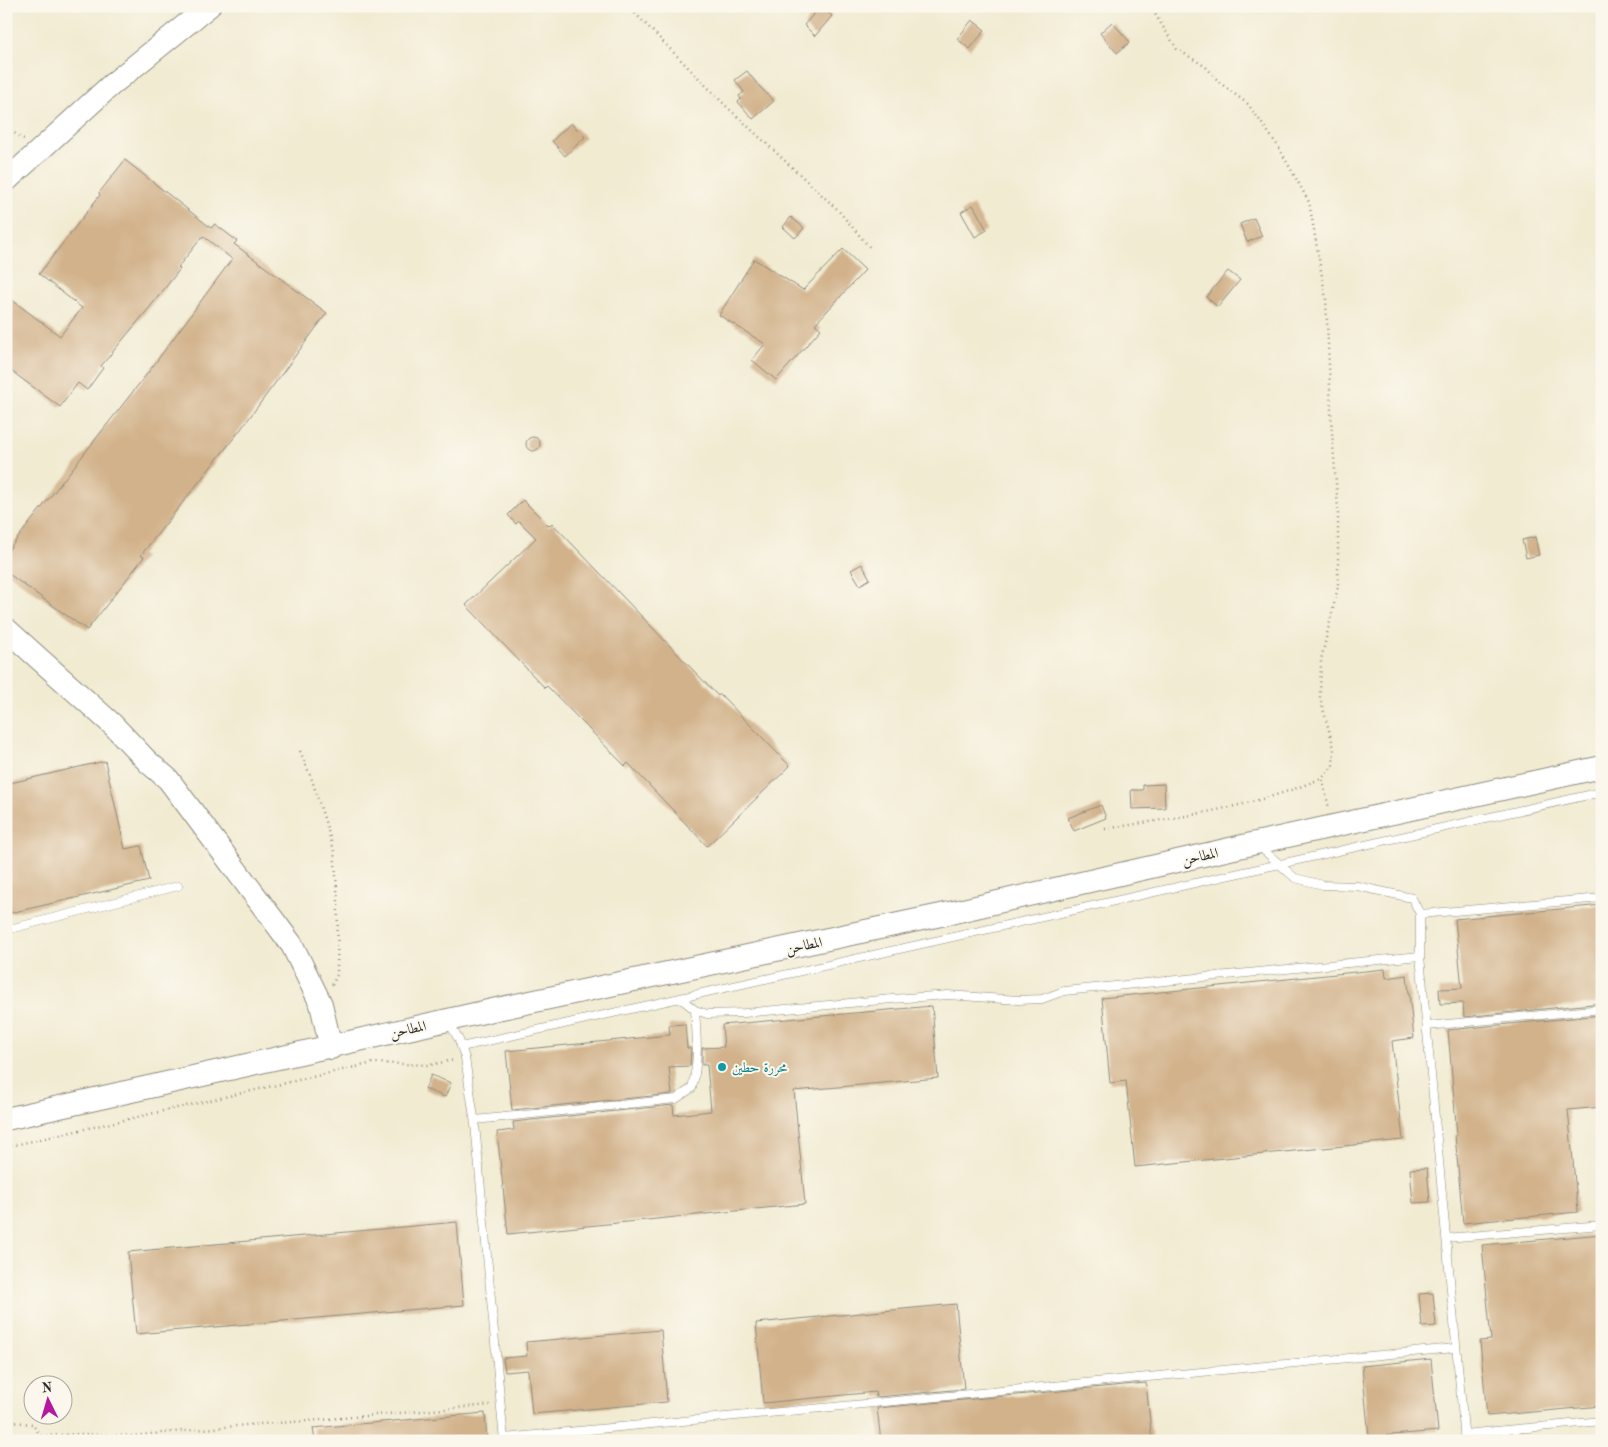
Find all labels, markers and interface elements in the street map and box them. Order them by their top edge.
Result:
street label: المطاحن [1181,846,1220,870]
street label: المطاحن [785,935,824,959]
street label: المطاحن [389,1019,428,1043]
marker: محررة حطين [716,1061,728,1073]
place label: محررة حطين [732,1061,788,1076]
north arrow [22,1374,72,1424]
text: N [41,1381,53,1395]

